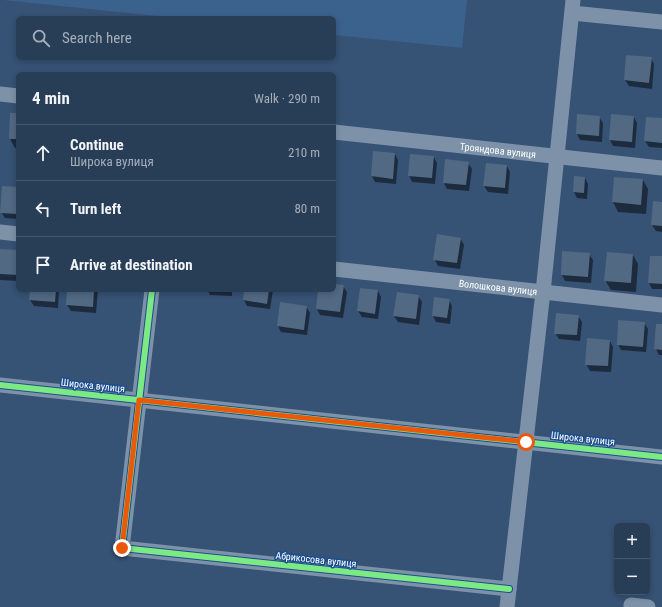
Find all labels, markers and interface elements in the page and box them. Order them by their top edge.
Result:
search box [16,16,336,60]
icon: search [30,27,52,49]
text: Search here [62,29,132,47]
text: 4 min [32,88,70,108]
text: Walk · 290 m [254,91,320,106]
text: Continue [70,136,124,154]
street label: Трояндова вулиця [459,141,537,160]
icon: ahead [32,142,54,164]
text: 210 m [288,145,320,160]
text: Широка вулиця [70,154,154,169]
icon: left [32,198,54,220]
text: Turn left [70,200,121,218]
text: 80 m [294,201,320,216]
icon: arrive [32,254,54,276]
text: Arrive at destination [70,256,193,274]
street label: Волошкова вулиця [458,278,538,297]
street label: Широка вулиця [60,377,126,394]
street label: Широка вулиця [550,430,616,447]
route start [517,433,535,451]
map controls [614,523,650,595]
button: + [614,523,650,559]
route end [113,539,131,557]
street label: Абрикосова вулиця [275,550,357,569]
button: − [614,559,650,595]

